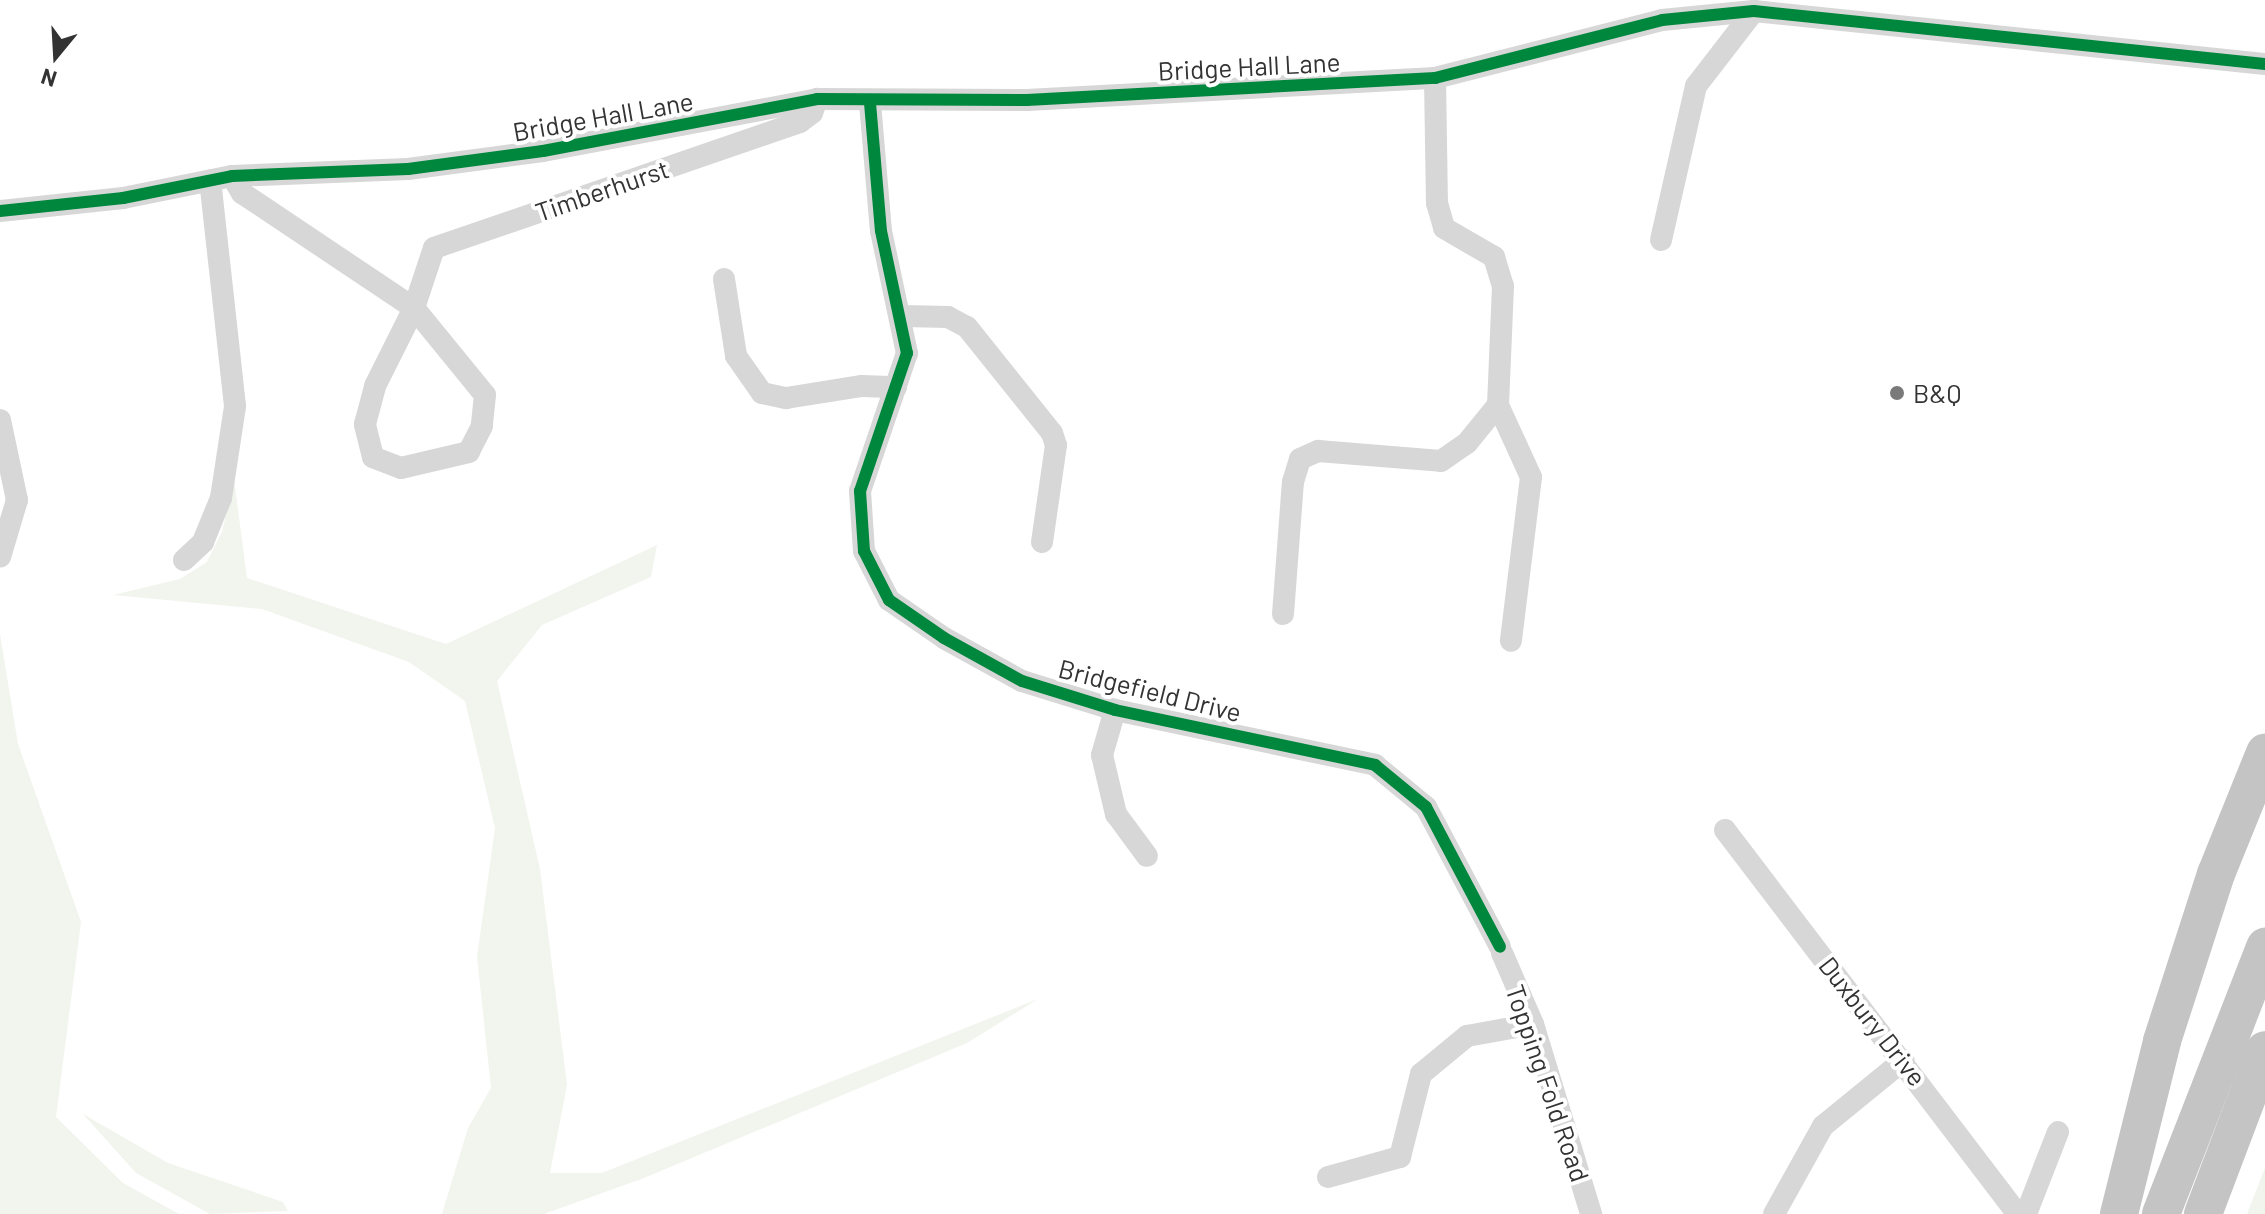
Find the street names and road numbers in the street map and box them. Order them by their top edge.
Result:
street label: Bridge Hall Lane [1157,46,1341,86]
street label: Bridge Hall Lane [510,85,696,147]
street label: Timberhurst [531,153,673,227]
street label: Bridgefield Drive [1055,652,1245,728]
street label: Duxbury Drive [1813,950,1933,1092]
street label: Topping Fold Road [1500,980,1596,1186]

